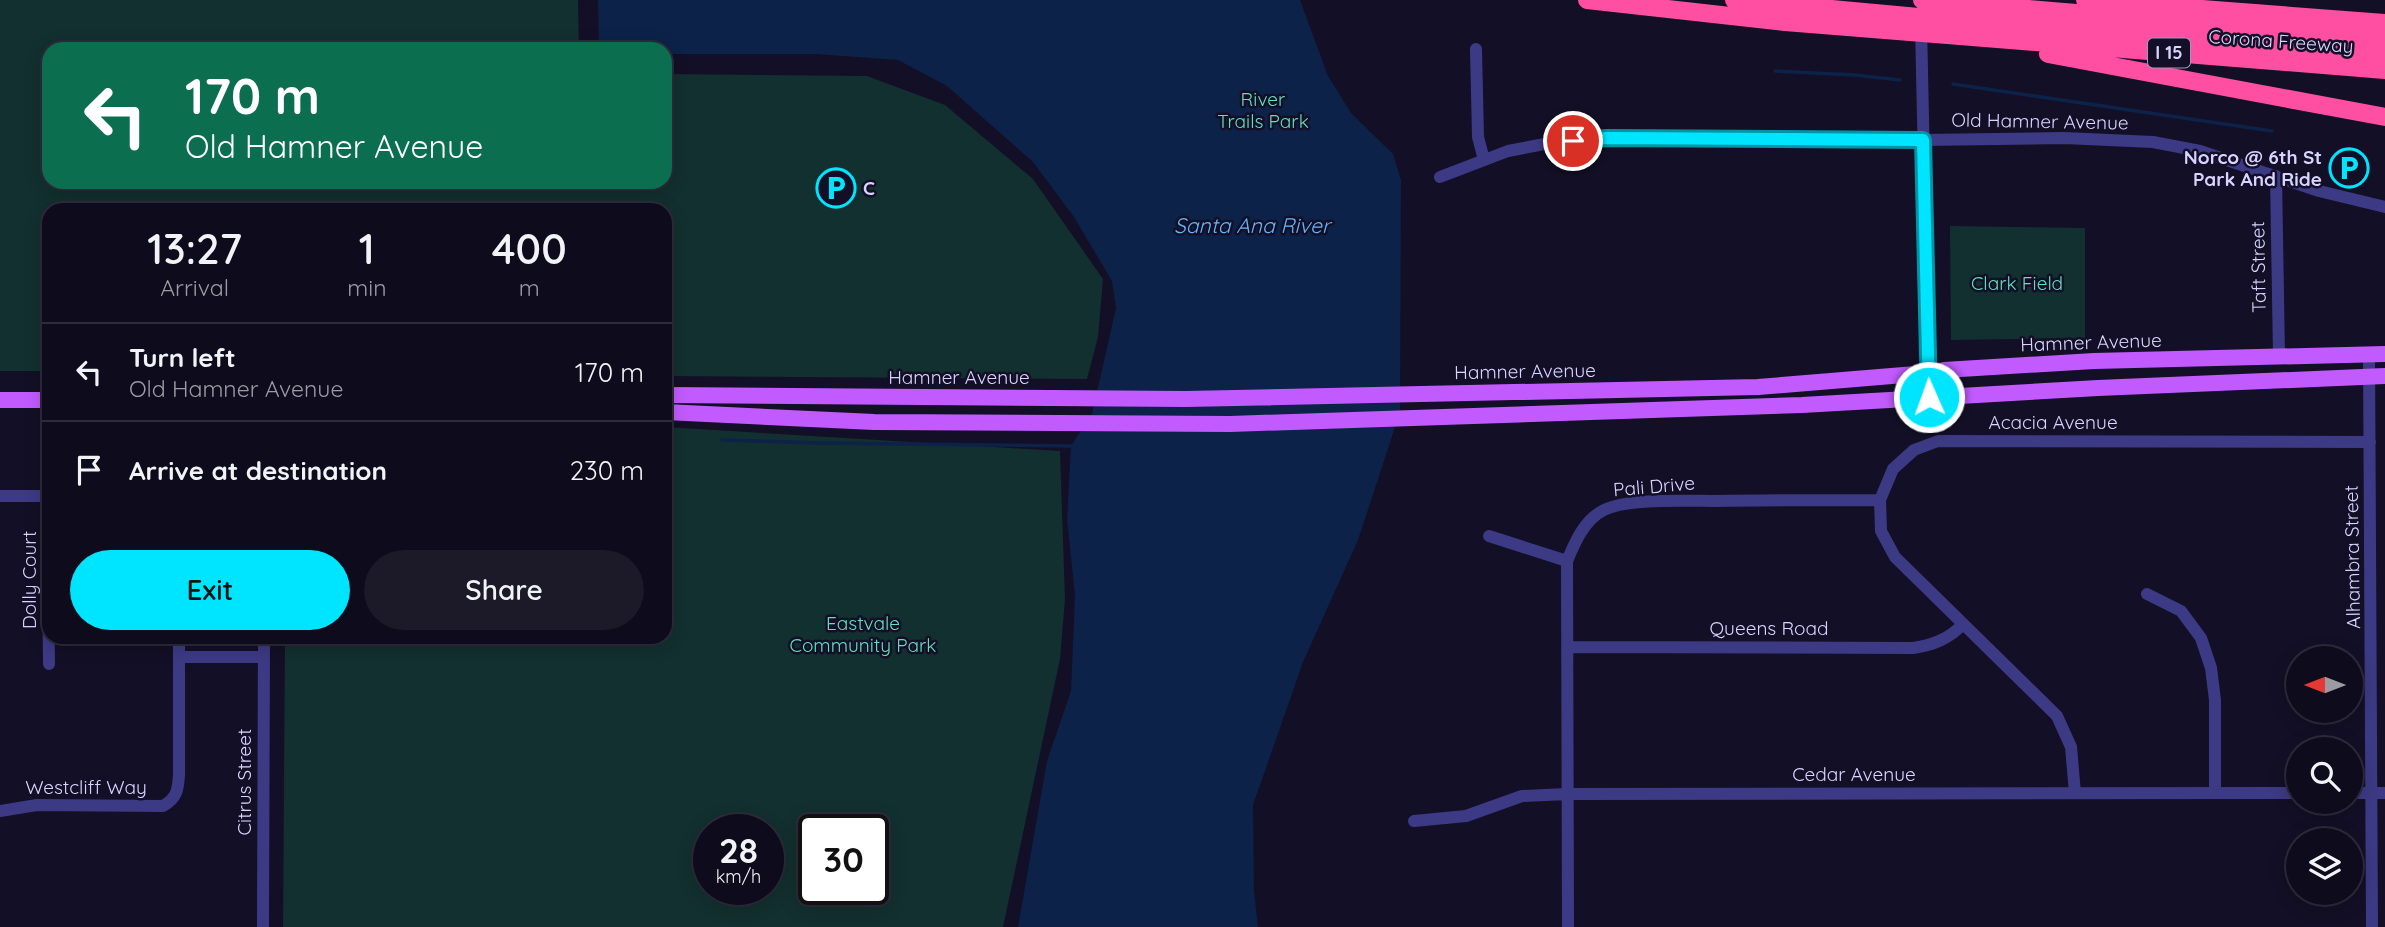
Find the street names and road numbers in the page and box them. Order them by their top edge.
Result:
street label: Corona Freeway [2208,24,2354,58]
road number: I 15 [2148,38,2190,68]
street label: Old Hamner Avenue [1951,107,2129,135]
street label: Taft Street [2245,221,2271,313]
street label: Hamner Avenue [2020,328,2162,356]
street label: Hamner Avenue [1454,358,1596,384]
street label: Hamner Avenue [888,365,1030,389]
street label: Acacia Avenue [1988,410,2118,434]
street label: Pali Drive [1612,470,1696,502]
street label: Alhambra Street [2339,485,2365,629]
street label: Dolly Court [17,531,41,629]
street label: Queens Road [1709,616,1829,640]
street label: Citrus Street [232,728,256,836]
street label: Cedar Avenue [1792,762,1916,786]
street label: Westcliff Way [25,775,147,799]

